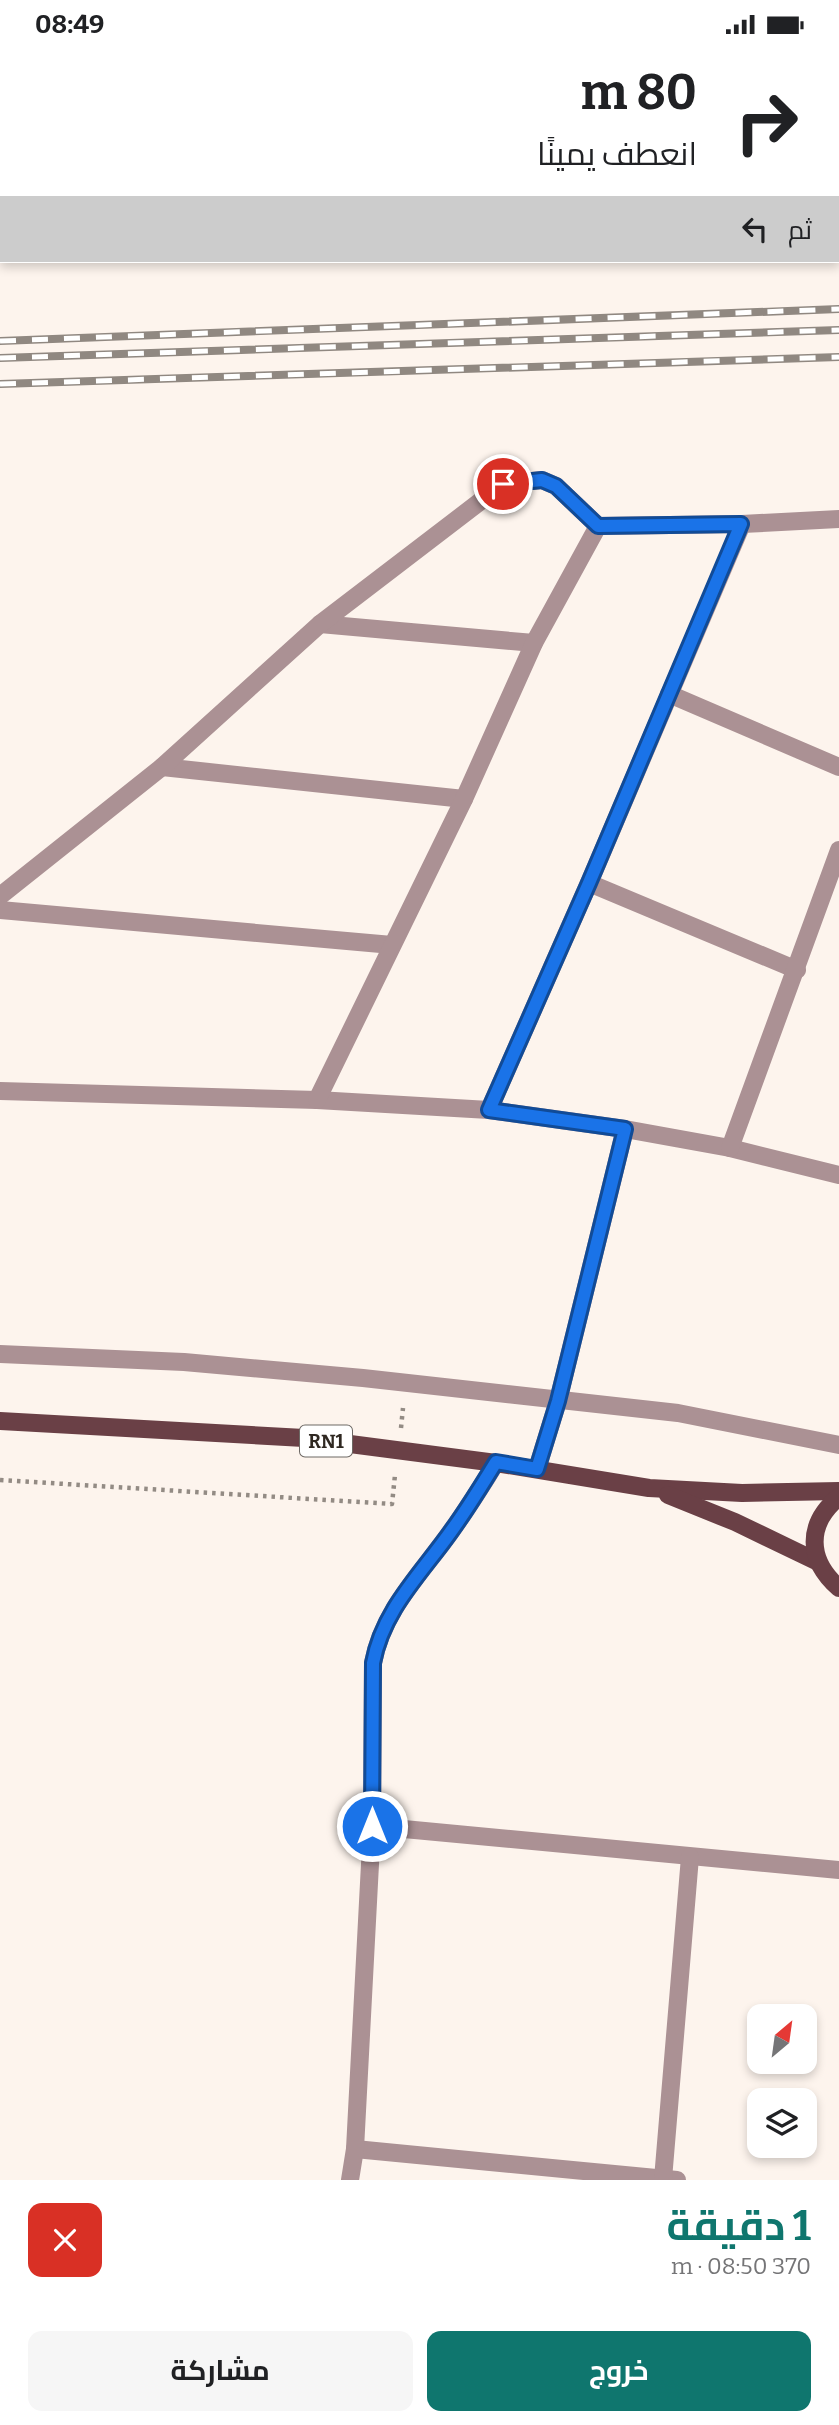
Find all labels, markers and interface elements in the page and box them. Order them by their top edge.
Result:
text: 08:49 [35,9,104,40]
text: 80 m [581,63,697,122]
icon: right [721,77,812,168]
text: انعطف يمينًا [537,135,697,173]
icon: left [736,210,774,248]
text: ثم [788,215,812,246]
pin [473,454,533,514]
icon: arrive [484,465,522,503]
road number: RN1 [300,1425,352,1457]
position arrow [335,1789,409,1863]
north arrow [747,2004,817,2074]
map controls [747,2004,817,2158]
button: layers [747,2088,817,2158]
text: 1 دقيقة [667,2201,811,2251]
button: close [28,2203,102,2277]
text: 370 m · 08:50 [671,2252,811,2280]
button: مشاركة [28,2331,413,2411]
button: خروج [427,2331,811,2411]

